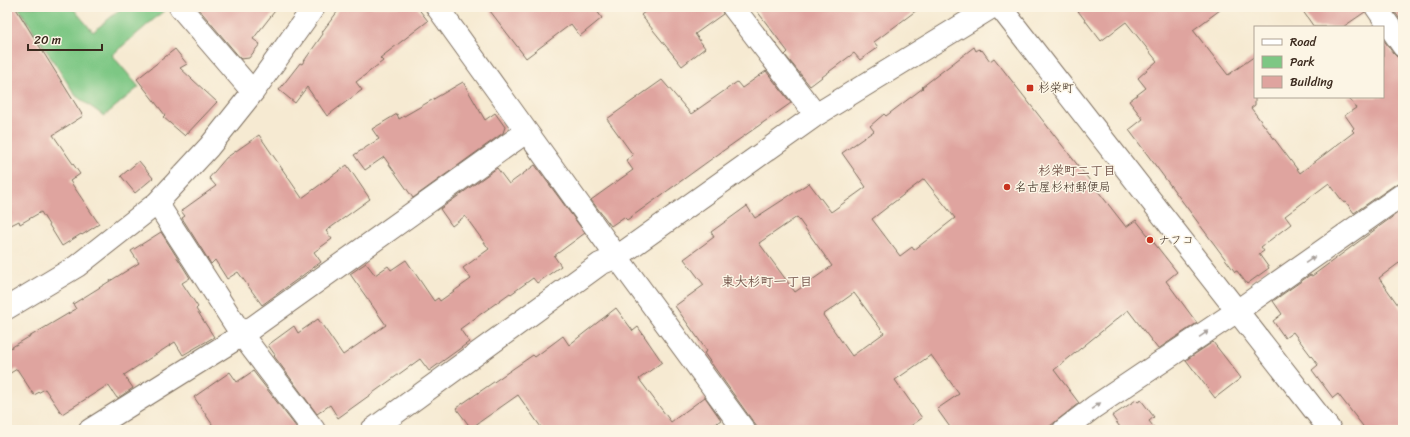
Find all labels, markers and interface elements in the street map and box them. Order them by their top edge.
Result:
scale bar [28,26,102,52]
legend [1254,26,1384,98]
text: 20 m [34,29,61,51]
text: Road [1290,31,1317,53]
text: Park [1290,51,1315,73]
text: Building [1290,71,1333,93]
place label: 杉栄町 [1038,77,1074,99]
marker: 杉栄町 [1025,83,1035,93]
district label: 杉栄町二丁目 [1038,159,1116,182]
place label: 名古屋杉村郵便局 [1015,176,1111,198]
marker: 名古屋杉村郵便局 [1002,182,1012,192]
place label: ナフコ [1158,229,1194,251]
marker: ナフコ [1145,235,1155,245]
one-way arrow [1305,256,1315,264]
district label: 東大杉町一丁目 [721,270,813,293]
one-way arrow [1198,330,1209,338]
one-way arrow [1090,402,1101,410]

